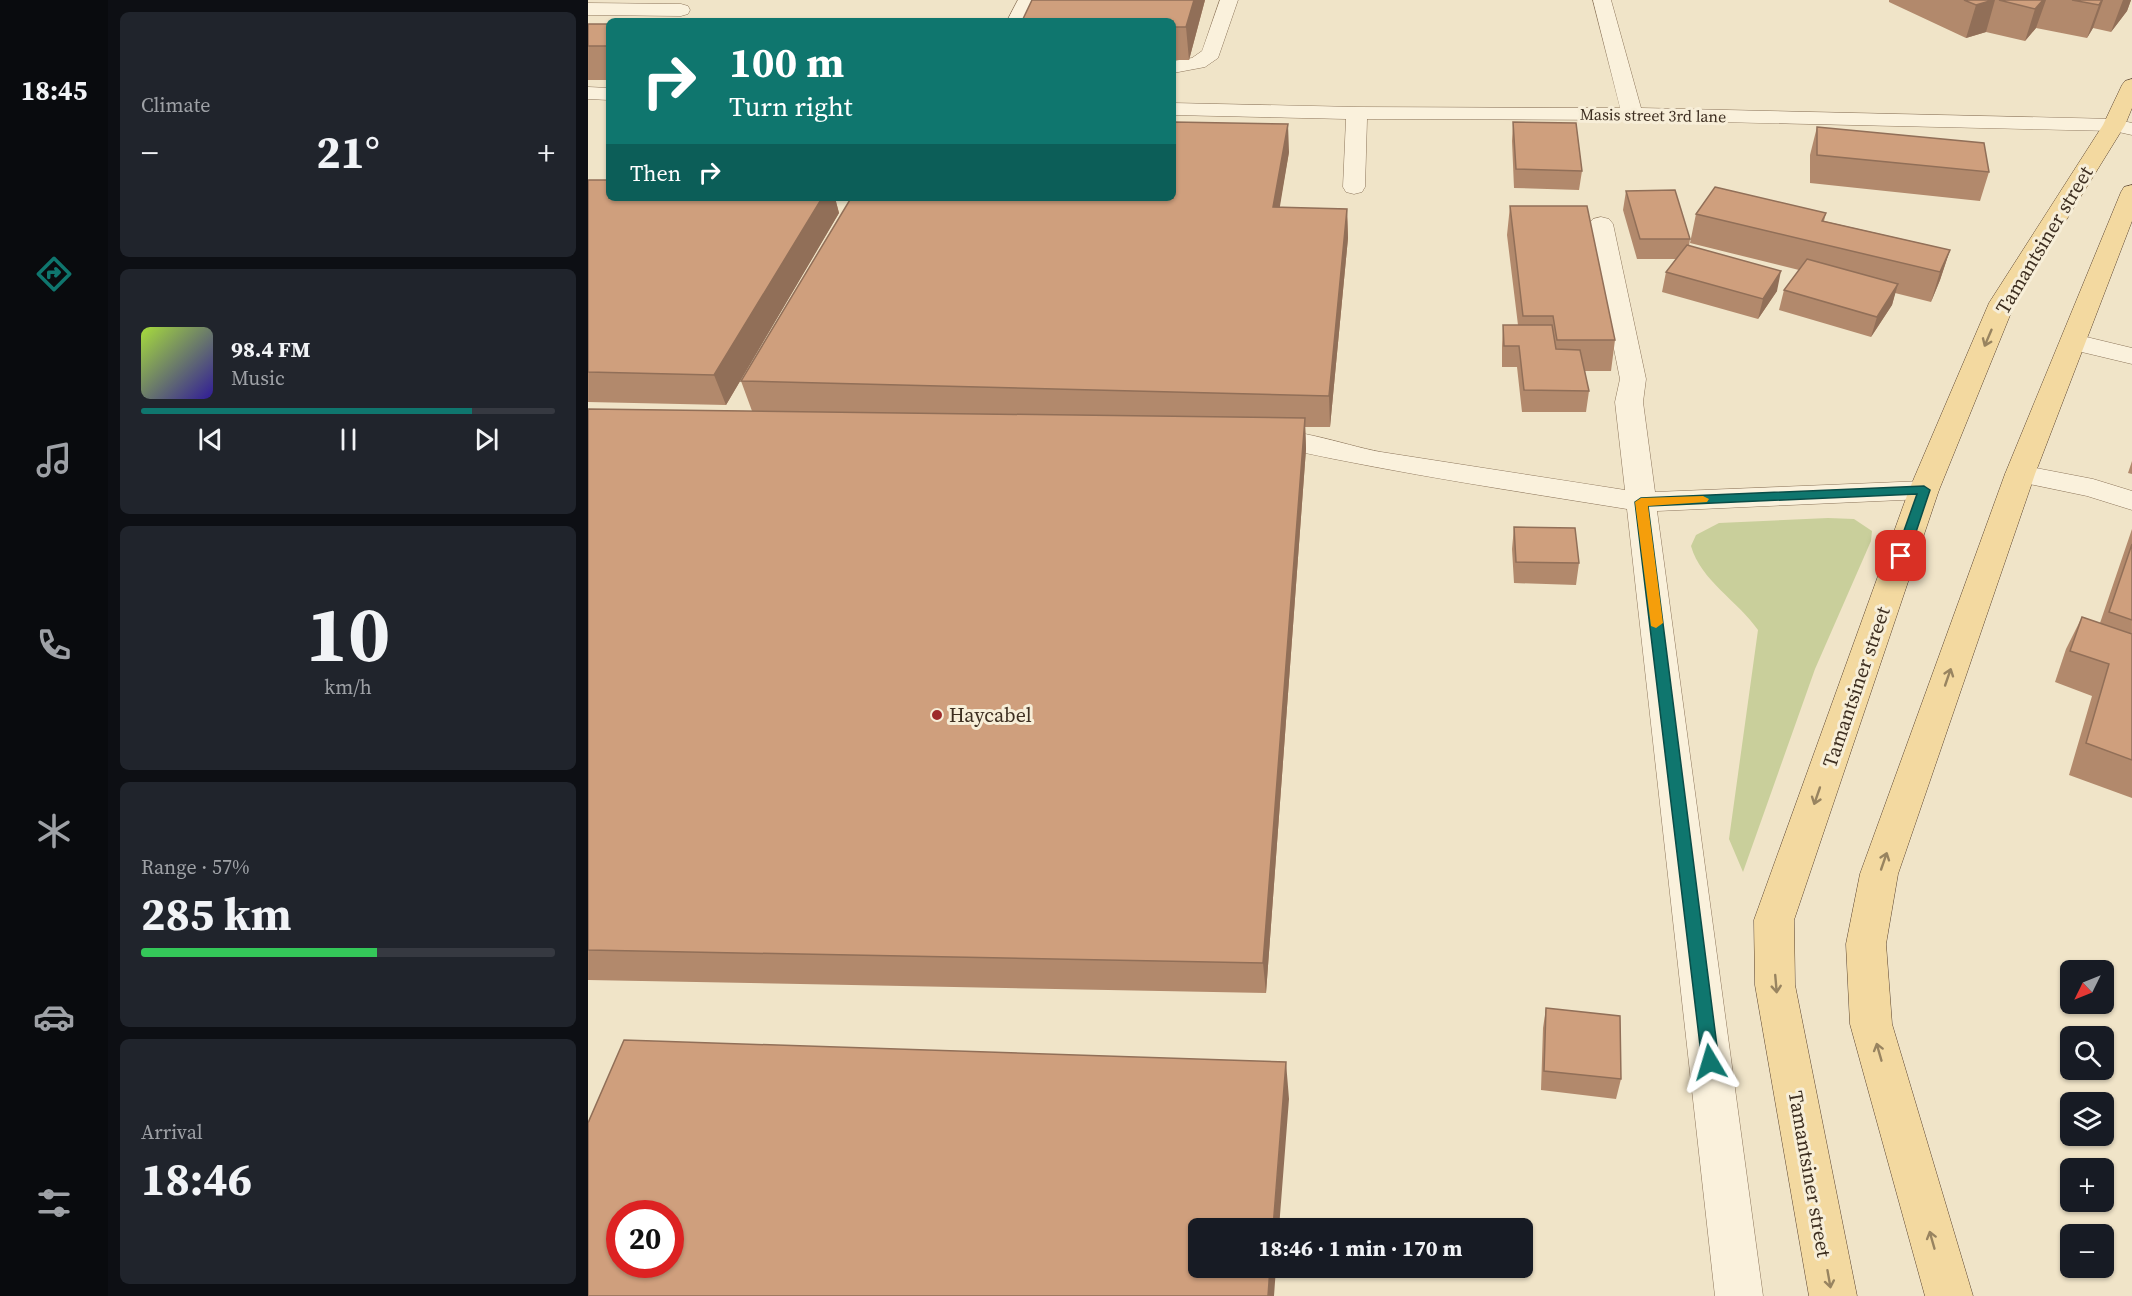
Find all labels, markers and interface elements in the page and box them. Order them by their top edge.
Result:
text: 100 m [729,33,844,91]
icon: right [630,42,708,120]
text: 18:45 [21,72,87,109]
text: Turn right [729,88,853,125]
text: Climate [141,91,210,119]
street label: Masis street 3rd lane [1580,103,1726,127]
text: 21° [316,121,380,183]
text: − [141,130,159,175]
text: + [537,130,555,175]
icon: right [693,156,726,189]
text: Then [630,158,681,188]
street label: Tamantsiner street [1989,160,2100,319]
icon: directions [33,253,75,295]
one-way arrow [1982,328,1993,346]
text: 98.4 FM [231,334,310,364]
text: Music [231,364,285,392]
icon: previous [194,423,227,456]
icon: pause [332,423,365,456]
icon: next [470,423,503,456]
icon: music [33,439,75,481]
pin [1875,530,1926,581]
icon: arrive [1884,539,1917,572]
text: 10 [306,580,390,687]
street label: Tamantsiner street [1815,602,1897,771]
icon: phone [33,624,75,666]
one-way arrow [1944,668,1955,687]
text: km/h [324,673,372,701]
place label: Haycabel [949,701,1032,729]
marker: Haycabel [930,708,944,722]
one-way arrow [1811,786,1822,805]
icon: climate [33,810,75,852]
one-way arrow [1879,852,1890,870]
text: Range · 57% [141,853,250,881]
text: 285 km [141,883,292,945]
north arrow [2060,960,2114,1014]
map controls [2060,960,2114,1278]
one-way arrow [1771,973,1782,993]
icon: car [33,996,75,1038]
button: search [2060,1026,2114,1080]
position arrow [1678,1030,1742,1094]
one-way arrow [1873,1043,1884,1062]
street label: Tamantsiner street [1782,1089,1838,1260]
button: layers [2060,1092,2114,1146]
text: Arrival [141,1118,203,1146]
text: 18:46 [141,1148,252,1210]
button: + [2060,1158,2114,1212]
icon: filters [33,1182,75,1224]
speed limit sign: 20 [606,1200,684,1278]
button: − [2060,1224,2114,1278]
one-way arrow [1926,1231,1938,1250]
text: 18:46 · 1 min · 170 m [1259,1233,1462,1263]
one-way arrow [1824,1268,1835,1288]

